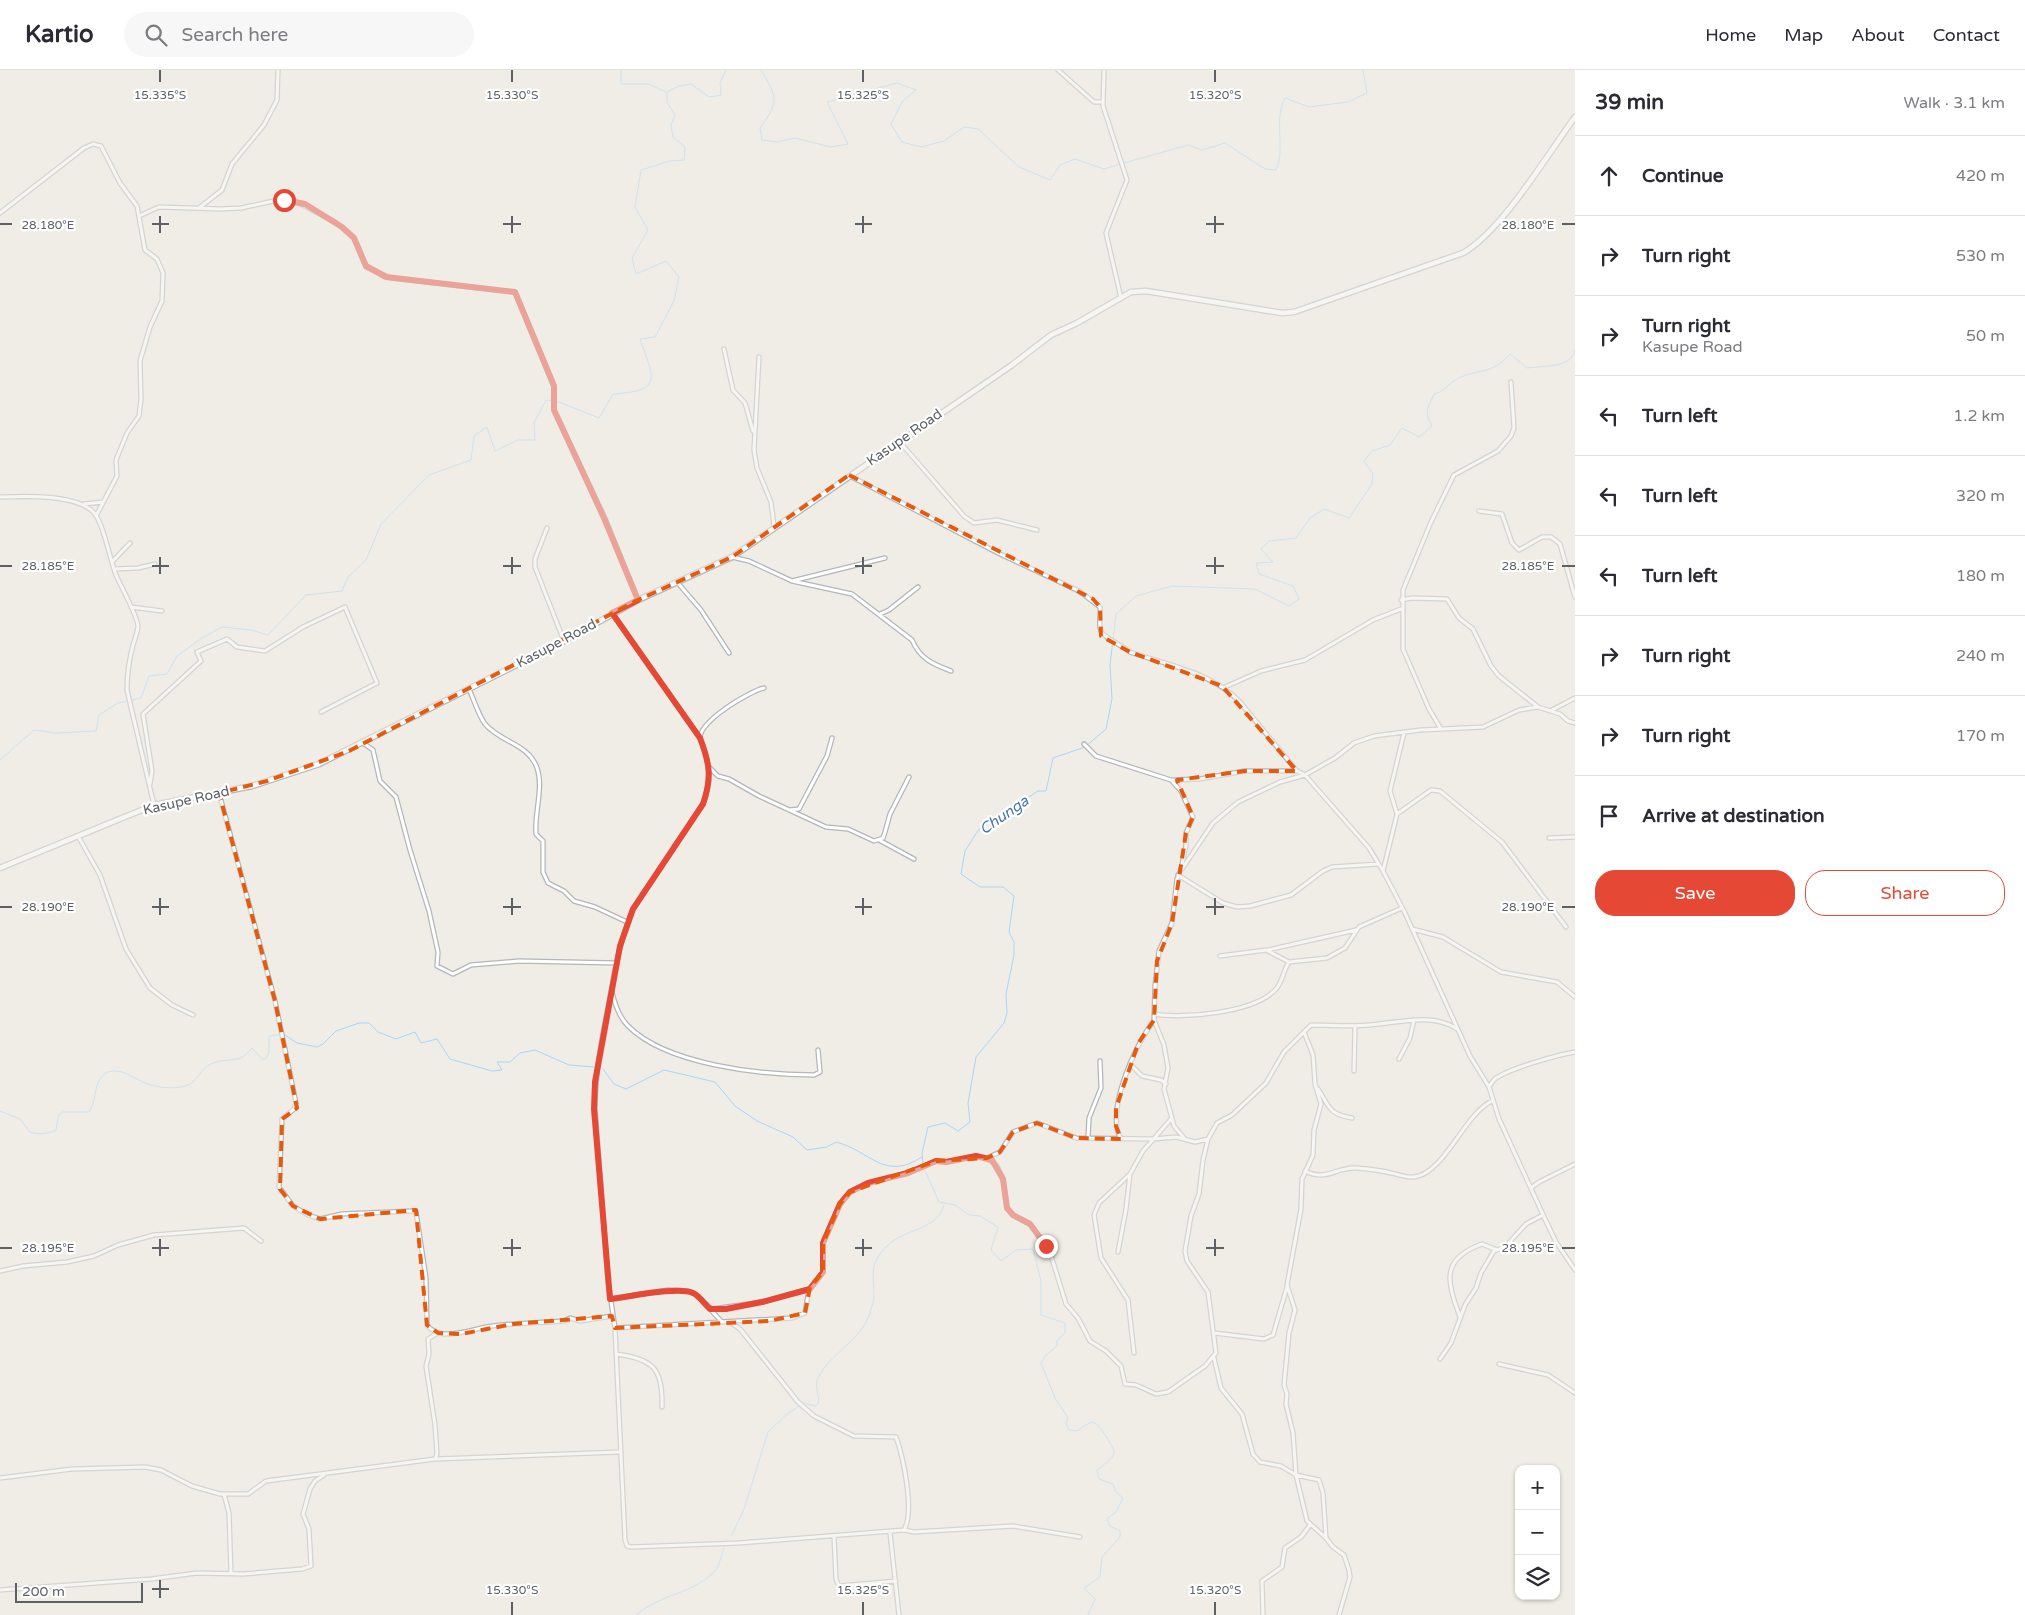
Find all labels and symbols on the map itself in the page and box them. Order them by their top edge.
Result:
text: 15.335°S [134,88,186,102]
text: 15.330°S [486,88,538,102]
text: 15.325°S [837,88,889,102]
text: 15.320°S [1189,88,1241,102]
route start [273,189,296,212]
text: 28.180°E [22,218,75,232]
text: 28.180°E [1502,218,1555,232]
street label: Kasupe Road [863,405,945,470]
text: 28.185°E [22,559,75,573]
text: 28.185°E [1502,559,1555,573]
street label: Kasupe Road [513,615,599,672]
street label: Kasupe Road [141,782,231,819]
water label: Chunga [976,791,1032,838]
text: 28.190°E [22,900,75,914]
text: 28.190°E [1502,900,1555,914]
route end [1035,1235,1058,1258]
text: 28.195°E [22,1241,75,1255]
text: 28.195°E [1502,1241,1555,1255]
scale bar [15,1580,142,1603]
text: 15.330°S [486,1583,538,1597]
text: 15.325°S [837,1583,889,1597]
text: 15.320°S [1189,1583,1241,1597]

